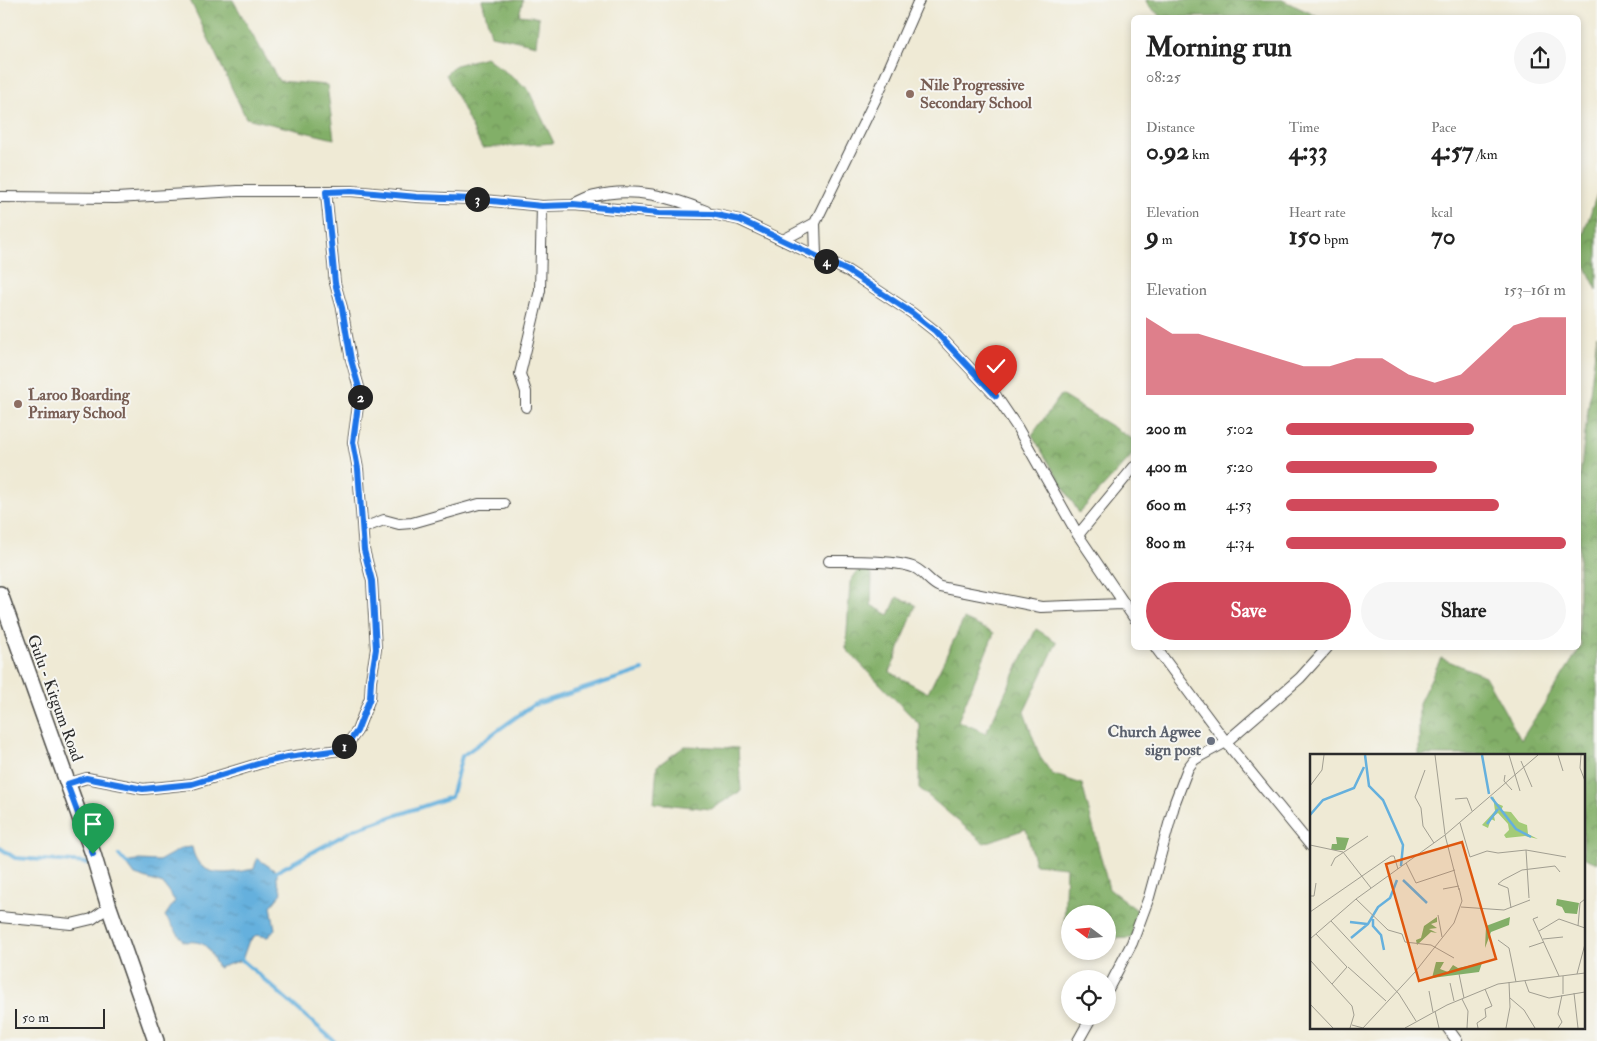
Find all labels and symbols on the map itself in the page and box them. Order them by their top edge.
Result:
place label: Nile Progressive Secondary School [919,75,1033,114]
marker: Nile Progressive Secondary School [904,88,916,100]
pin: 3 [464,186,490,212]
pin: 4 [814,248,838,274]
pin [975,345,1017,396]
pin: 2 [348,384,372,410]
place label: Laroo Boarding Primary School [28,385,131,424]
marker: Laroo Boarding Primary School [12,398,24,410]
street label: Gulu - Kitgum Road [23,632,87,764]
place label: Church Agwee sign post [1107,722,1202,761]
pin: 1 [332,734,356,758]
marker: Church Agwee sign post [1205,735,1217,747]
inset map [1310,754,1584,1028]
pin [72,803,114,854]
north arrow [1061,905,1116,960]
scale bar [15,1006,105,1029]

